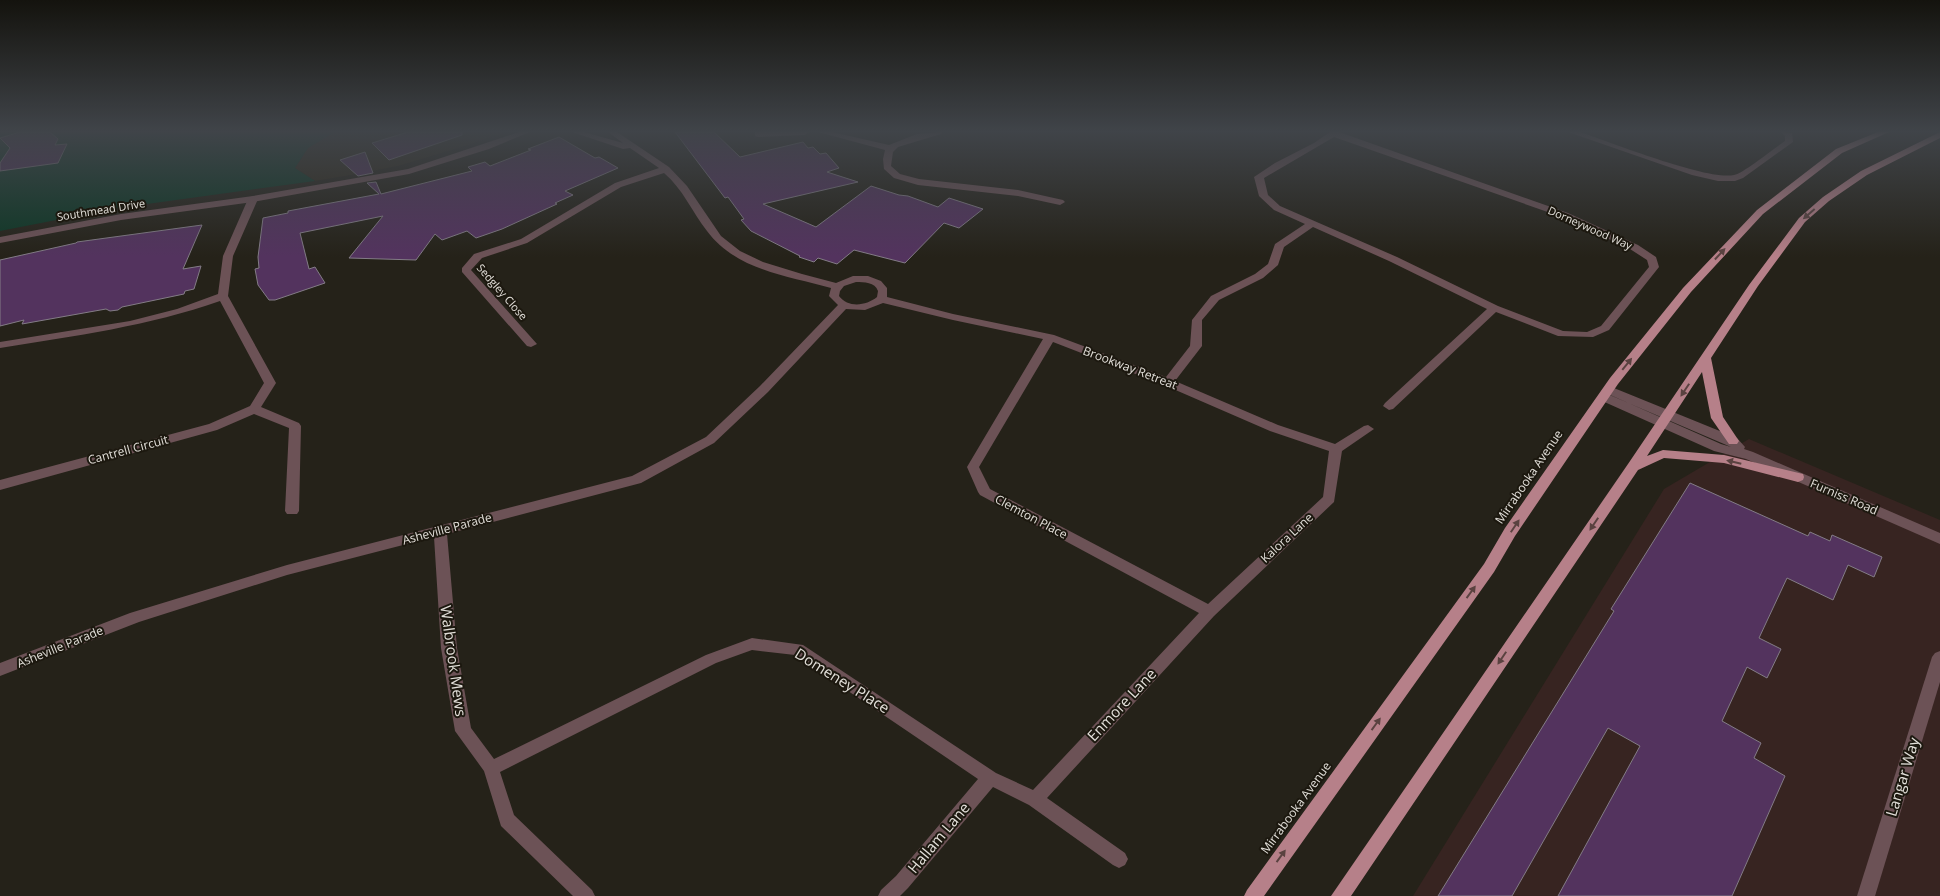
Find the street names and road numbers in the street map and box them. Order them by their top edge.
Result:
street label: Southmead Drive [56,195,146,224]
street label: Dorneywood Way [1546,202,1635,253]
street label: Sedgley Close [474,260,531,323]
street label: Brookway Retreat [1081,342,1180,393]
street label: Mirrabooka Avenue [1491,426,1567,527]
street label: Cantrell Circuit [86,431,170,468]
street label: Furniss Road [1808,475,1881,518]
street label: Clemton Place [992,490,1071,543]
street label: Asheville Parade [400,508,494,549]
street label: Kalora Lane [1257,509,1317,566]
street label: Walbrook Mews [436,604,472,718]
street label: Asheville Parade [14,621,106,672]
street label: Domeney Place [791,643,894,717]
street label: Enmore Lane [1082,664,1160,745]
street label: Langar Way [1881,734,1924,819]
street label: Mirrabooka Avenue [1256,758,1335,857]
street label: Hallam Lane [903,798,974,877]

